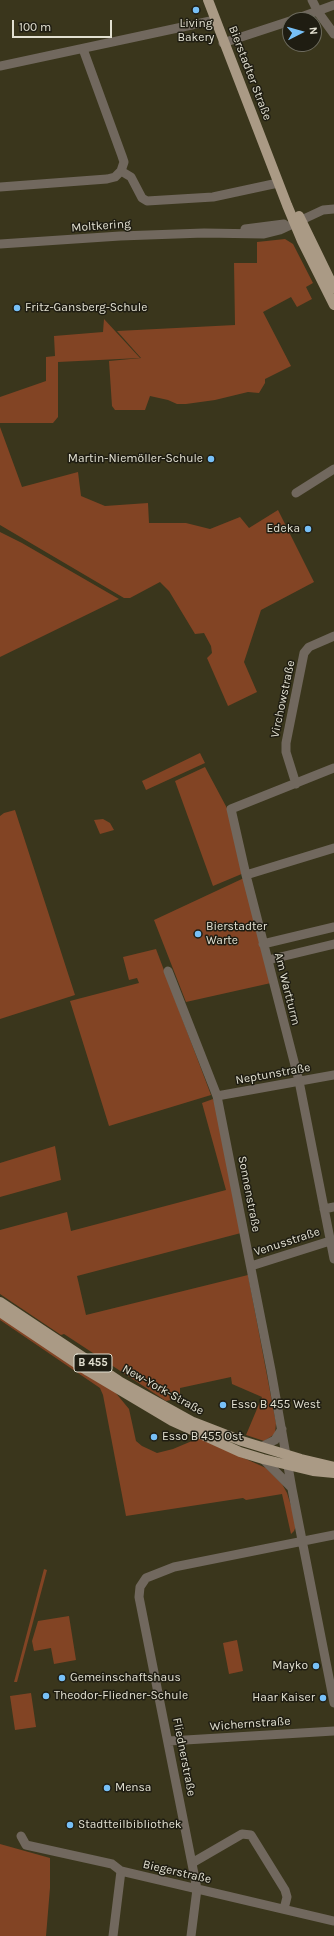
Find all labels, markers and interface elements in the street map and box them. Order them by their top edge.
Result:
marker: Living Bakery [191,5,201,15]
scale bar [14,12,114,38]
north arrow [282,12,322,52]
place label: Living Bakery [178,17,214,45]
text: 100 m [19,20,51,34]
street label: Bierstadter Straße [225,24,275,122]
text: N [307,26,320,35]
street label: Moltkering [71,217,131,235]
place label: Fritz-Gansberg-Schule [25,301,147,315]
marker: Fritz-Gansberg-Schule [12,303,22,313]
place label: Martin-Niemöller-Schule [68,452,203,466]
marker: Martin-Niemöller-Schule [206,454,216,464]
place label: Edeka [267,522,300,536]
marker: Edeka [303,524,313,534]
street label: Virchowstraße [268,659,298,739]
place label: Bierstadter Warte [206,920,267,948]
marker: Bierstadter Warte [193,929,203,939]
street label: Am Wartturm [271,951,303,1027]
street label: Neptunstraße [234,1060,312,1088]
street label: Sonnenstraße [235,1155,263,1233]
street label: Venusstraße [252,1225,322,1259]
road number: B 455 [74,1354,112,1372]
street label: New-York-Straße [120,1362,206,1418]
place label: Esso B 455 West [231,1398,320,1412]
marker: Esso B 455 West [218,1400,228,1410]
place label: Esso B 455 Ost [162,1430,243,1444]
marker: Esso B 455 Ost [149,1432,159,1442]
place label: Mayko [272,1659,308,1673]
marker: Mayko [311,1661,321,1671]
place label: Gemeinschaftshaus [70,1671,181,1685]
marker: Gemeinschaftshaus [57,1673,67,1683]
place label: Theodor-Fliedner-Schule [54,1689,188,1703]
marker: Theodor-Fliedner-Schule [41,1691,51,1701]
place label: Haar Kaiser [252,1691,315,1705]
marker: Haar Kaiser [318,1693,328,1703]
street label: Wichernstraße [209,1714,291,1734]
street label: Fliednerstraße [169,1717,199,1797]
place label: Mensa [115,1781,151,1795]
marker: Mensa [102,1783,112,1793]
place label: Stadtteilbibliothek [78,1818,182,1832]
marker: Stadtteilbibliothek [65,1820,75,1830]
street label: Biegerstraße [141,1857,213,1887]

